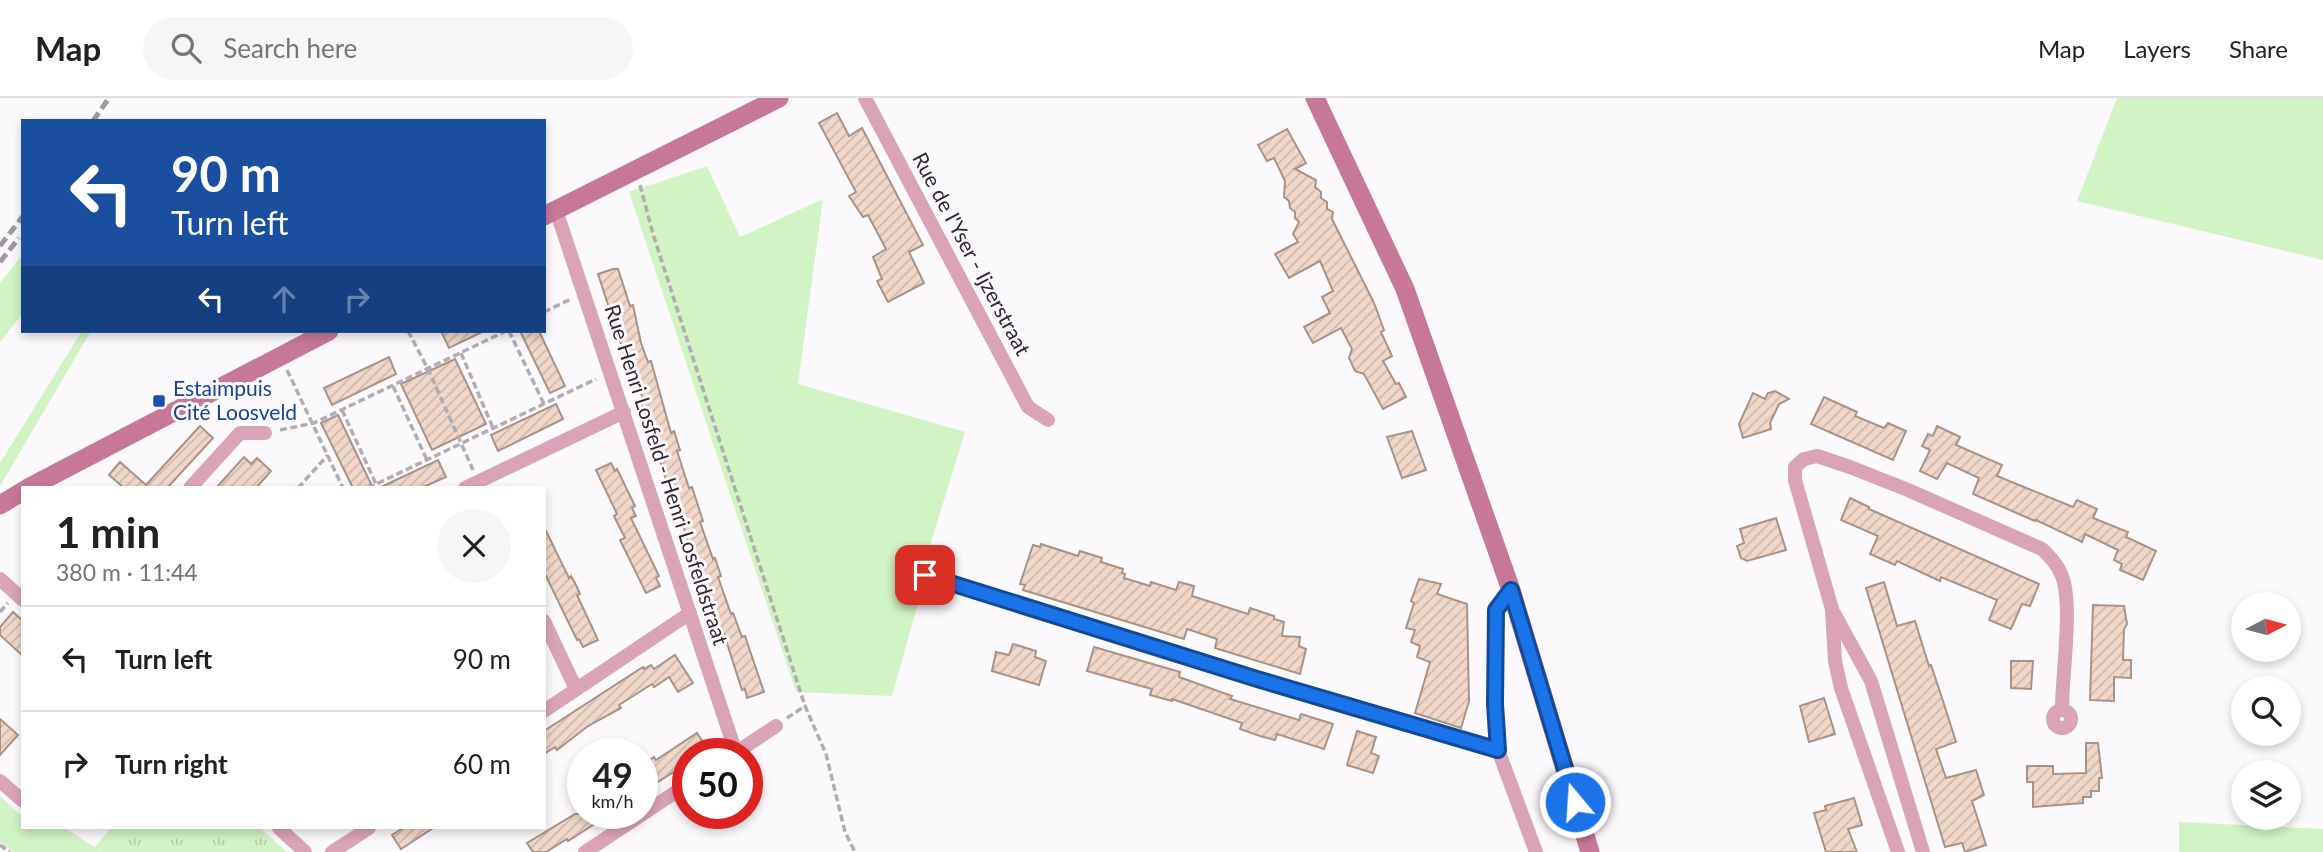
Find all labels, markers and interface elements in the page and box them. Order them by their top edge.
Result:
search box [143,17,633,80]
text: Map [35,28,101,68]
icon: search [167,29,205,67]
text: Search here [223,32,357,64]
text: Map [2038,34,2085,63]
text: Layers [2123,34,2191,63]
text: Share [2229,34,2288,63]
text: 90 m [171,144,281,202]
icon: left [56,147,147,238]
street label: Rue de l'Yser - Ijzerstraat [908,148,1037,359]
text: Turn left [171,203,288,242]
icon: left [192,280,230,318]
icon: ahead [265,280,303,318]
icon: right [338,280,376,318]
street label: Rue Henri Losfeld - Henri Losfeldstraat [600,301,735,648]
place label: Estaimpuis Cité Loosveld [173,375,297,424]
marker: Estaimpuis Cité Loosveld [151,393,167,409]
text: 1 min [56,507,160,557]
button: close [437,509,511,583]
pin [895,545,955,605]
icon: arrive [906,556,944,594]
text: 380 m · 11:44 [56,558,198,586]
north arrow [2231,592,2301,662]
map controls [2231,592,2301,830]
icon: left [56,640,94,678]
text: Turn left [115,643,212,675]
text: 90 m [453,643,511,675]
button: search [2231,676,2301,746]
speed limit sign: 50 [672,738,763,829]
icon: right [56,745,94,783]
text: Turn right [115,748,228,780]
text: 60 m [453,748,511,780]
text: 49 [592,753,633,795]
button: layers [2231,760,2301,830]
position arrow [1538,765,1612,839]
text: km/h [591,790,634,812]

